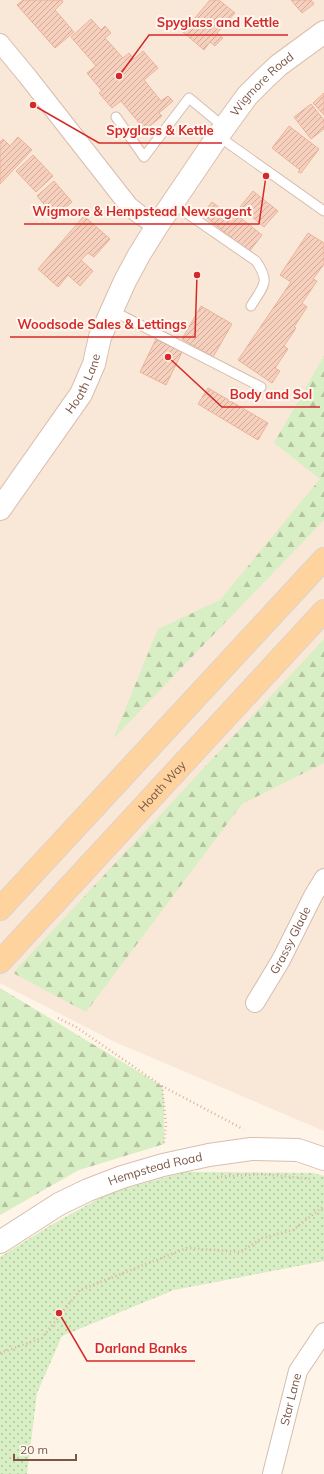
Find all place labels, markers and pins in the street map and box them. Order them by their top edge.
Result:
callout: Spyglass and Kettle [149,10,288,35]
callout: Spyglass & Kettle [99,118,222,143]
callout: Wigmore & Hempstead Newsagent [24,199,259,224]
callout: Woodsode Sales & Lettings [10,312,195,337]
callout: Body and Sol [222,382,320,407]
callout: Darland Banks [87,1336,195,1361]

